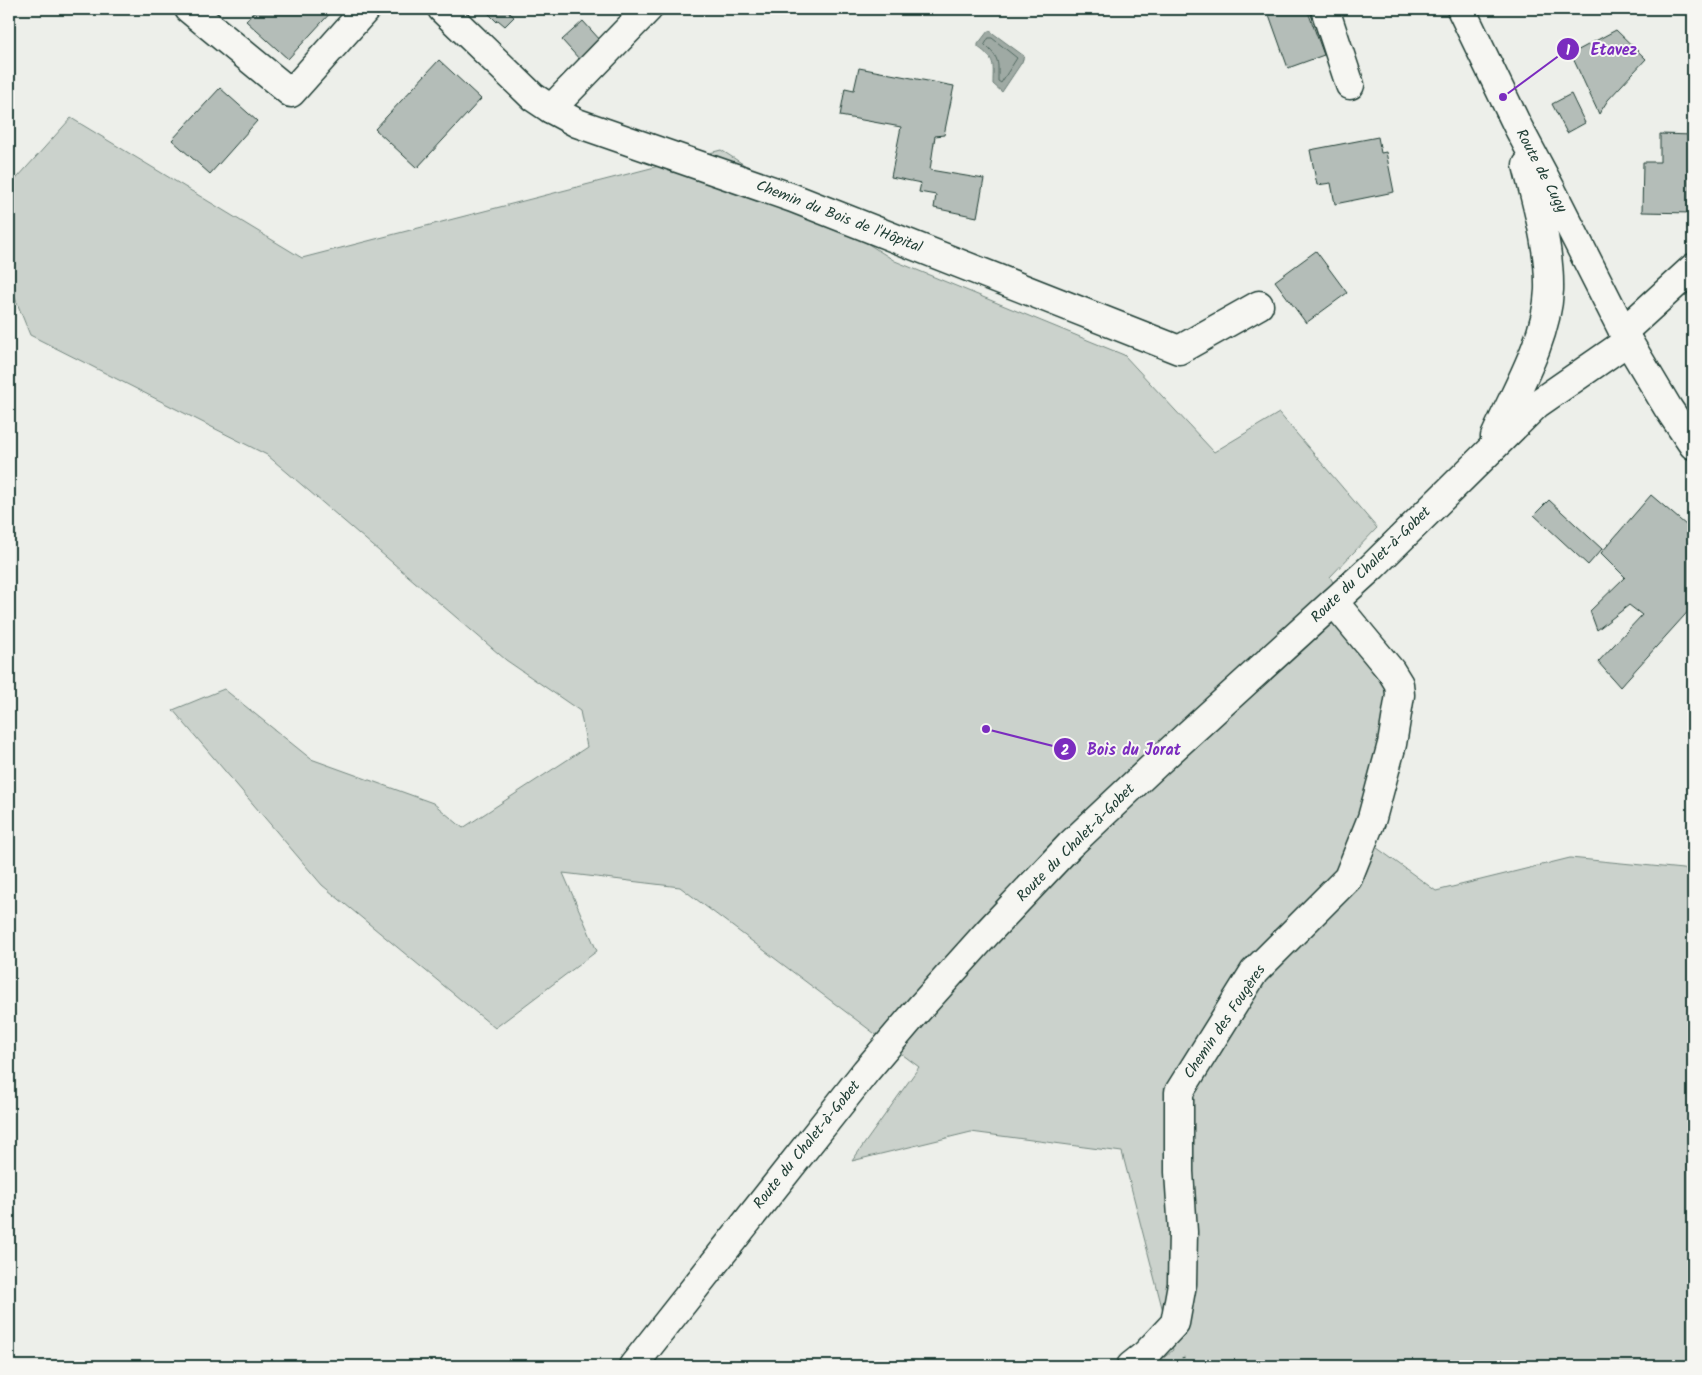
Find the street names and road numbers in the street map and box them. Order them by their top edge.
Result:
street label: Route de Cugy [1509,125,1574,218]
street label: Chemin du Bois de l'Hôpital [752,174,926,260]
street label: Route du Chalet-à-Gobet [1305,501,1437,629]
street label: Route du Chalet-à-Gobet [1011,778,1141,908]
street label: Chemin des Fougères [1178,959,1273,1084]
street label: Route du Chalet-à-Gobet [747,1075,867,1215]

